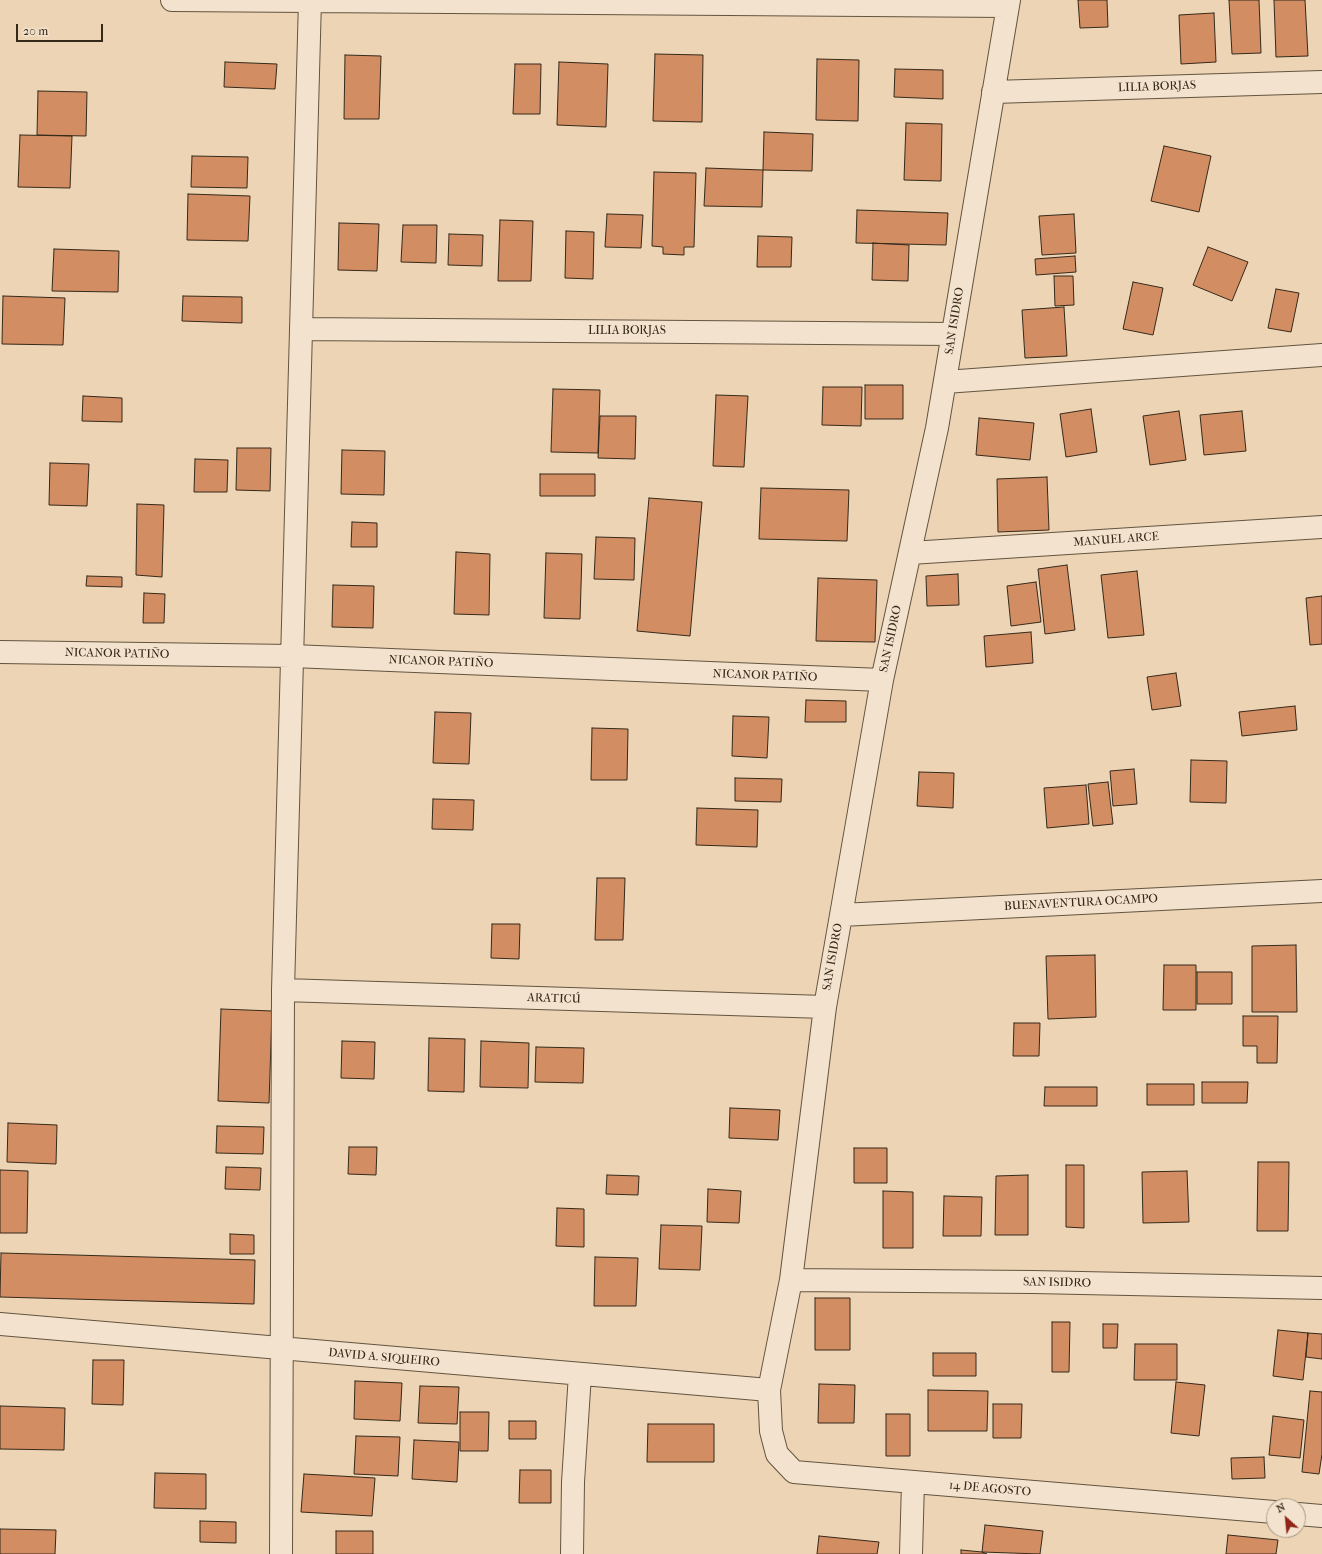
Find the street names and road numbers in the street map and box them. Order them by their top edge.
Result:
street label: LILIA BORJAS [1118,78,1196,96]
street label: SAN ISIDRO [943,286,967,356]
street label: LILIA BORJAS [588,324,666,338]
street label: MANUEL ARCE [1073,530,1159,550]
street label: SAN ISIDRO [877,604,905,674]
street label: NICANOR PATIÑO [65,646,169,662]
street label: NICANOR PATIÑO [388,653,494,671]
street label: NICANOR PATIÑO [712,667,818,685]
street label: BUENAVENTURA OCAMPO [1004,892,1158,914]
street label: SAN ISIDRO [820,922,846,992]
street label: ARATICÚ [527,991,581,1007]
street label: SAN ISIDRO [1023,1275,1091,1291]
street label: DAVID A. SIQUEIRO [328,1346,440,1370]
street label: 14 DE AGOSTO [948,1478,1032,1500]

